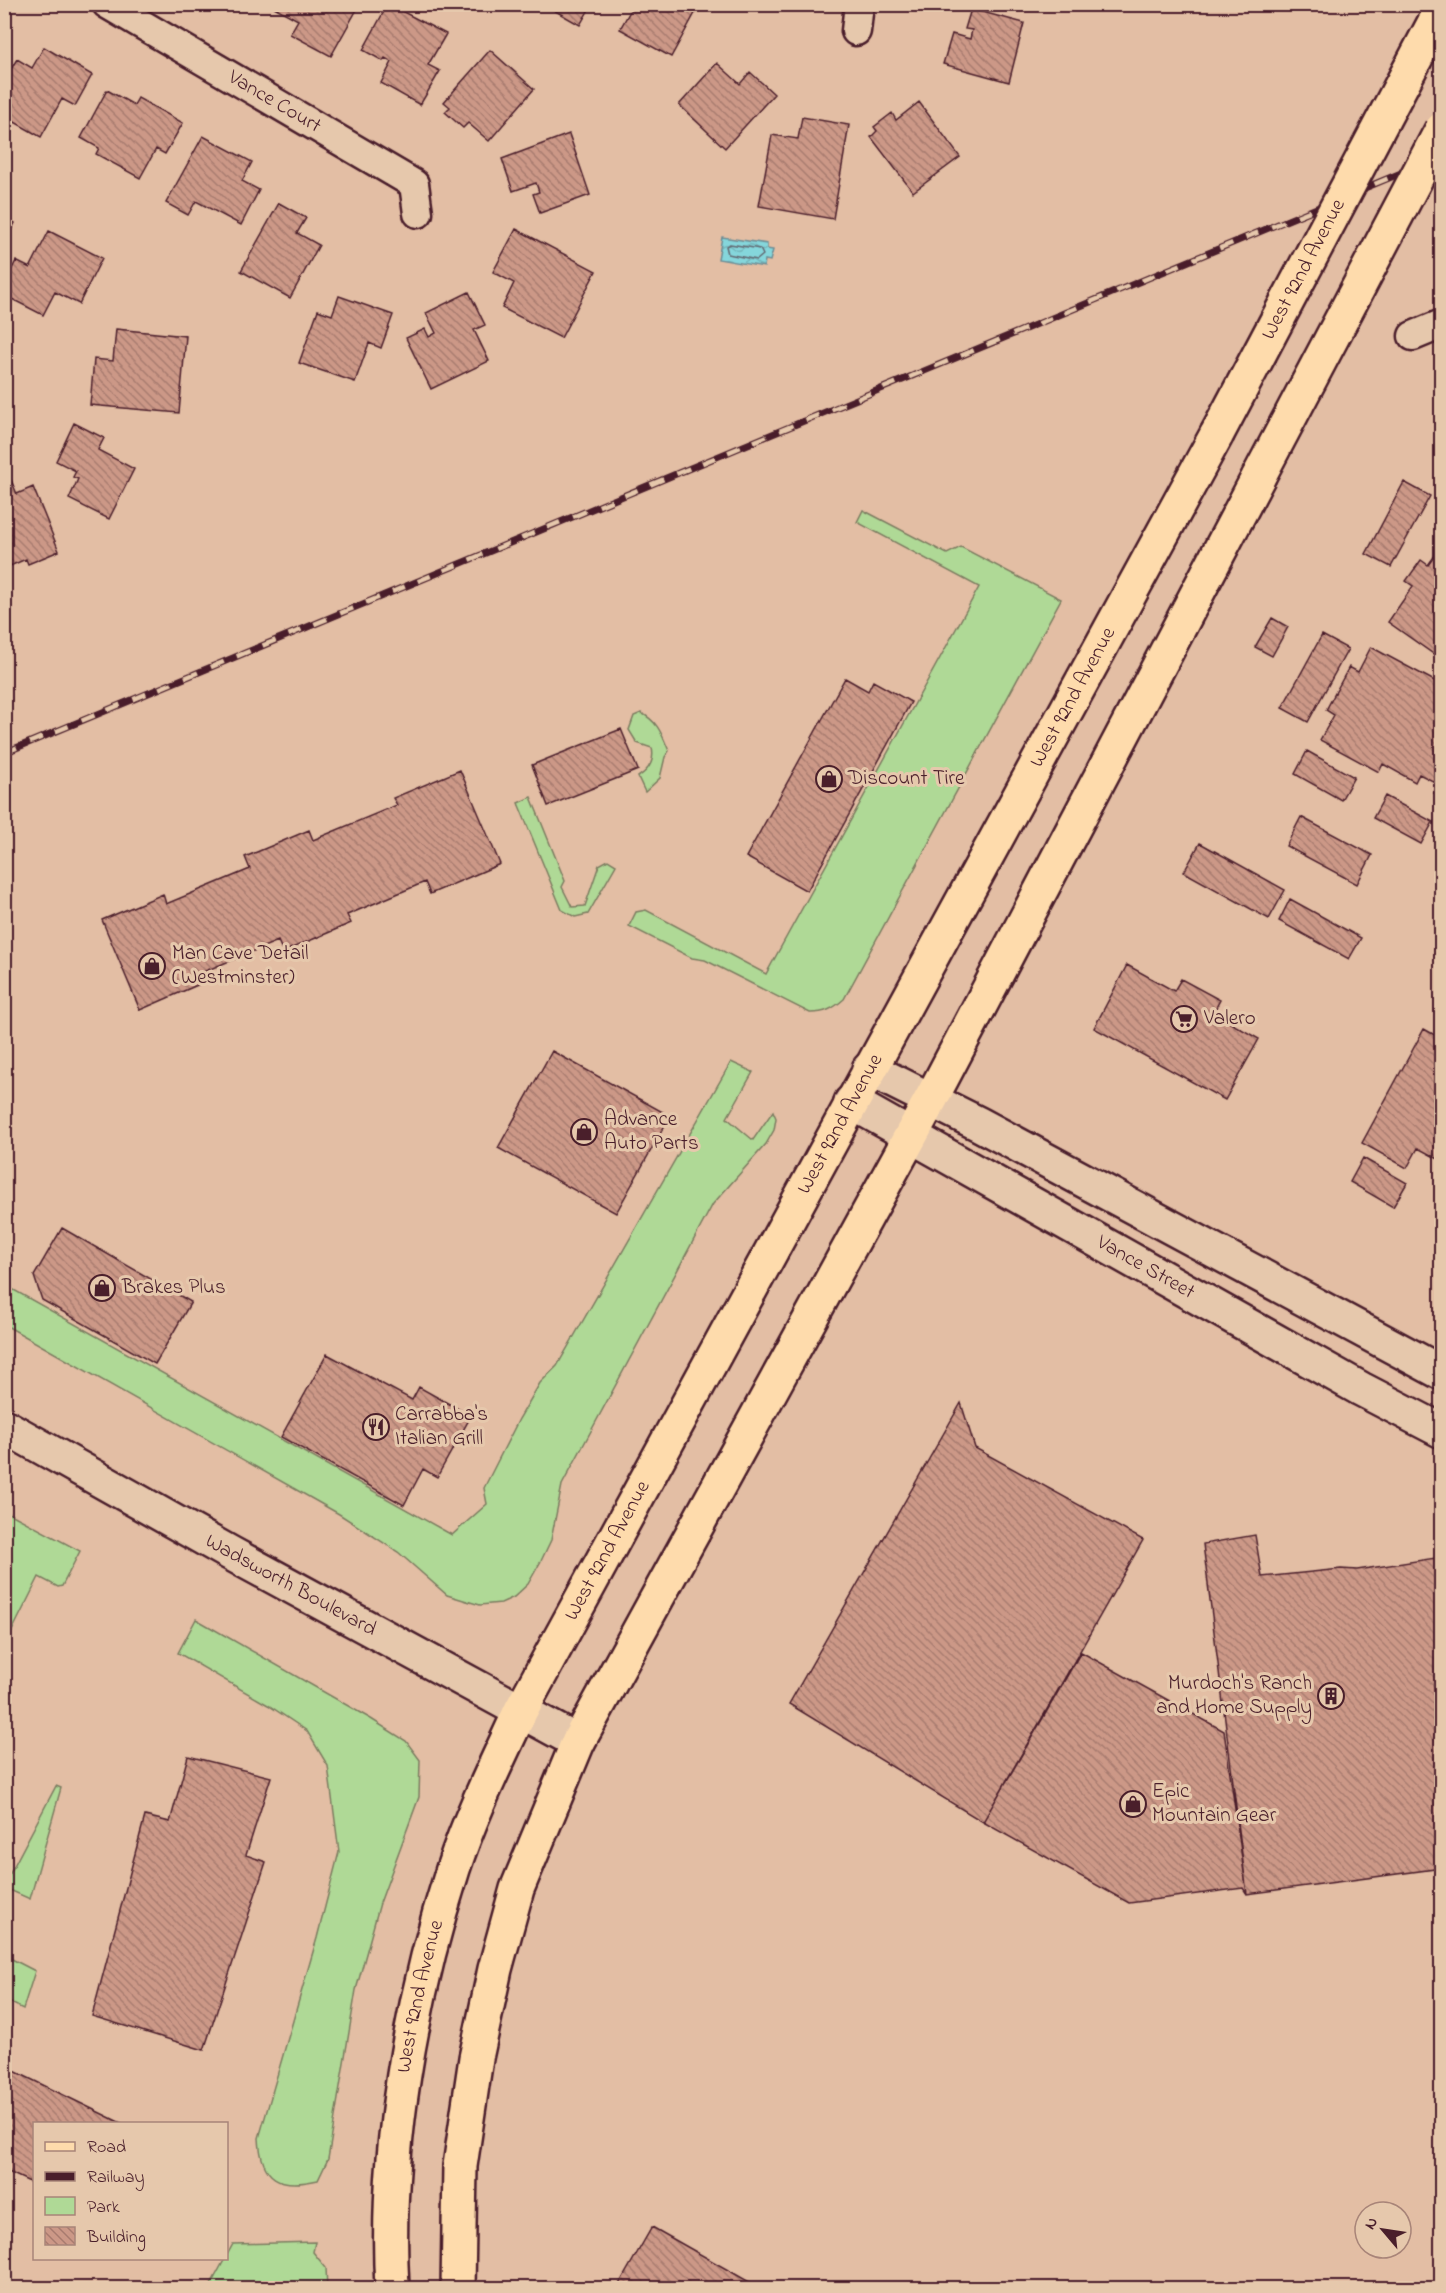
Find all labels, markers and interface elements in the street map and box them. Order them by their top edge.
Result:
street label: Vance Court [221,62,327,141]
street label: West 92nd Avenue [1254,193,1354,345]
street label: West 92nd Avenue [1023,621,1124,773]
shop icon: Discount Tire [814,764,844,794]
place label: Discount Tire [847,764,965,794]
place label: Man Cave Detail (Westminster) [172,939,308,993]
shop icon: Man Cave Detail (Westminster) [137,951,167,981]
supermarket icon: Valero [1169,1004,1199,1034]
place label: Valero [1203,1004,1256,1034]
street label: West 92nd Avenue [790,1048,891,1200]
place label: Advance Auto Parts [604,1105,699,1159]
shop icon: Advance Auto Parts [569,1117,599,1147]
street label: Vance Street [1090,1228,1200,1307]
shop icon: Brakes Plus [87,1273,117,1303]
place label: Brakes Plus [121,1273,226,1303]
place label: Carrabba's Italian Grill [395,1400,488,1454]
restaurant icon: Carrabba's Italian Grill [361,1412,391,1442]
street label: West 92nd Avenue [557,1475,659,1626]
street label: Wadsworth Boulevard [199,1527,382,1645]
place label: Murdoch's Ranch and Home Supply [1156,1669,1312,1725]
building icon: Murdoch's Ranch and Home Supply [1316,1681,1346,1711]
place label: Epic Mountain Gear [1152,1777,1277,1831]
shop icon: Epic Mountain Gear [1118,1789,1148,1819]
street label: West 92nd Avenue [389,1916,452,2075]
legend [33,2122,228,2260]
text: Road [87,2135,126,2161]
text: Railway [87,2165,144,2191]
text: Park [87,2195,120,2221]
north arrow [1353,2200,1413,2260]
text: N [1359,2213,1385,2234]
text: Building [86,2225,146,2252]

